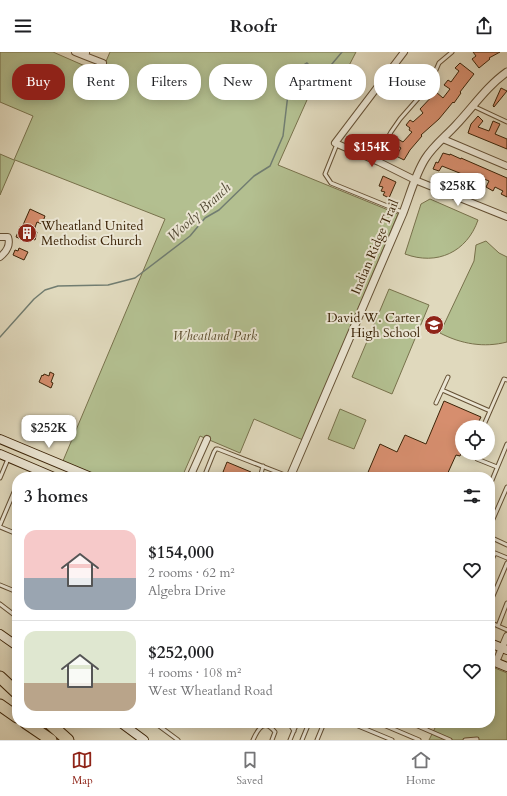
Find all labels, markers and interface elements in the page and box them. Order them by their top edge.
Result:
text: Roofr [230,14,277,39]
icon: menu [12,15,34,37]
icon: share [473,15,495,37]
chip: Buy [12,64,65,100]
chip: Rent [73,64,129,100]
chip: Filters [137,64,201,100]
chip: New [209,64,267,100]
chip: Apartment [275,64,366,100]
chip: House [374,64,440,100]
pin: $154K [344,134,400,168]
text: $154K [353,138,391,156]
pin: $258K [430,173,486,207]
text: $258K [439,177,477,195]
water label: Woody Branch [163,178,235,246]
street label: Indian Ridge Trail [347,196,403,297]
place label: Wheatland United Methodist Church [40,217,144,250]
building icon: Wheatland United Methodist Church [16,222,38,244]
place label: David W. Carter High School [327,309,421,342]
school or university icon: David W. Carter High School [423,314,445,336]
park label: Wheatland Park [173,327,258,345]
pin: $252K [21,415,77,449]
text: $252K [30,419,68,437]
map controls [455,420,495,460]
button: locate [455,420,495,460]
text: 3 homes [24,485,88,508]
icon: filters [461,485,483,507]
text: $154,000 [148,541,214,564]
icon: home [56,546,104,594]
icon: heart [461,559,483,581]
text: 2 rooms · 62 m² [148,564,235,582]
text: Algebra Drive [148,582,226,600]
text: $252,000 [148,641,214,664]
icon: home [56,647,104,695]
icon: heart [461,660,483,682]
text: 4 rooms · 108 m² [148,664,241,682]
text: West Wheatland Road [148,682,273,700]
tab: Map [71,749,93,788]
tab: Saved [236,749,263,788]
tab: Home [406,749,436,788]

